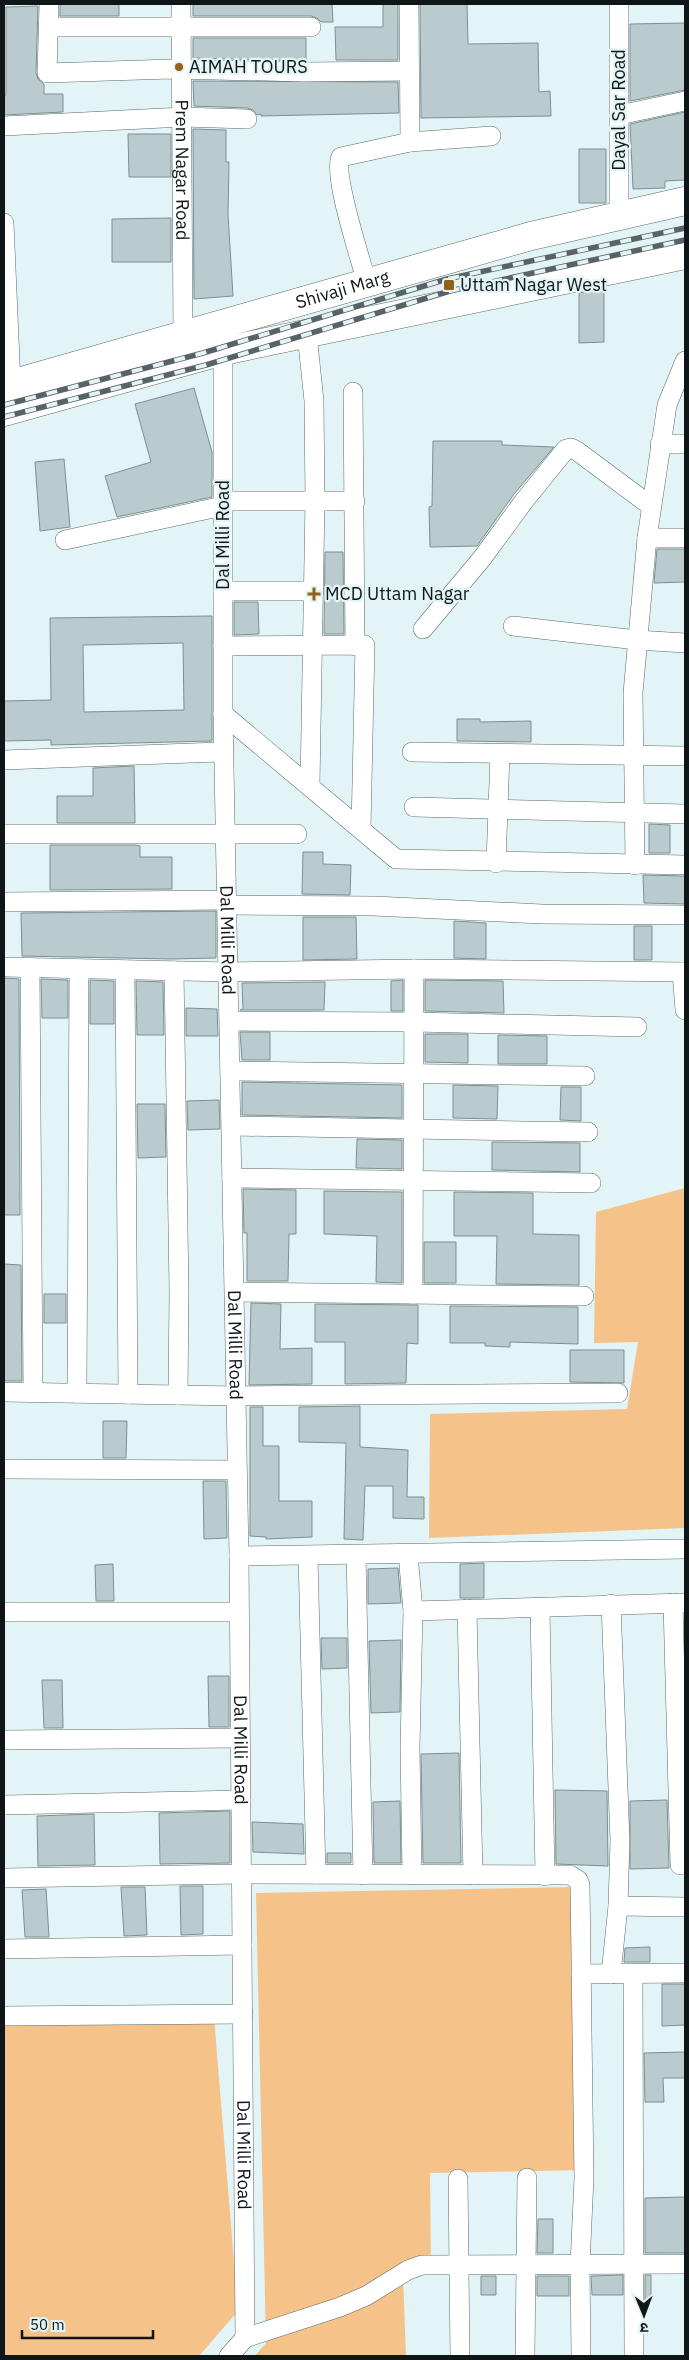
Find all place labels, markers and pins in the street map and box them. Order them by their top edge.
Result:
place label: AIMAH TOURS [189,55,308,78]
marker: AIMAH TOURS [173,61,185,73]
place label: Uttam Nagar West [460,273,607,296]
marker: Uttam Nagar West [442,278,456,292]
place label: MCD Uttam Nagar [325,582,470,605]
marker: MCD Uttam Nagar [307,587,321,601]

